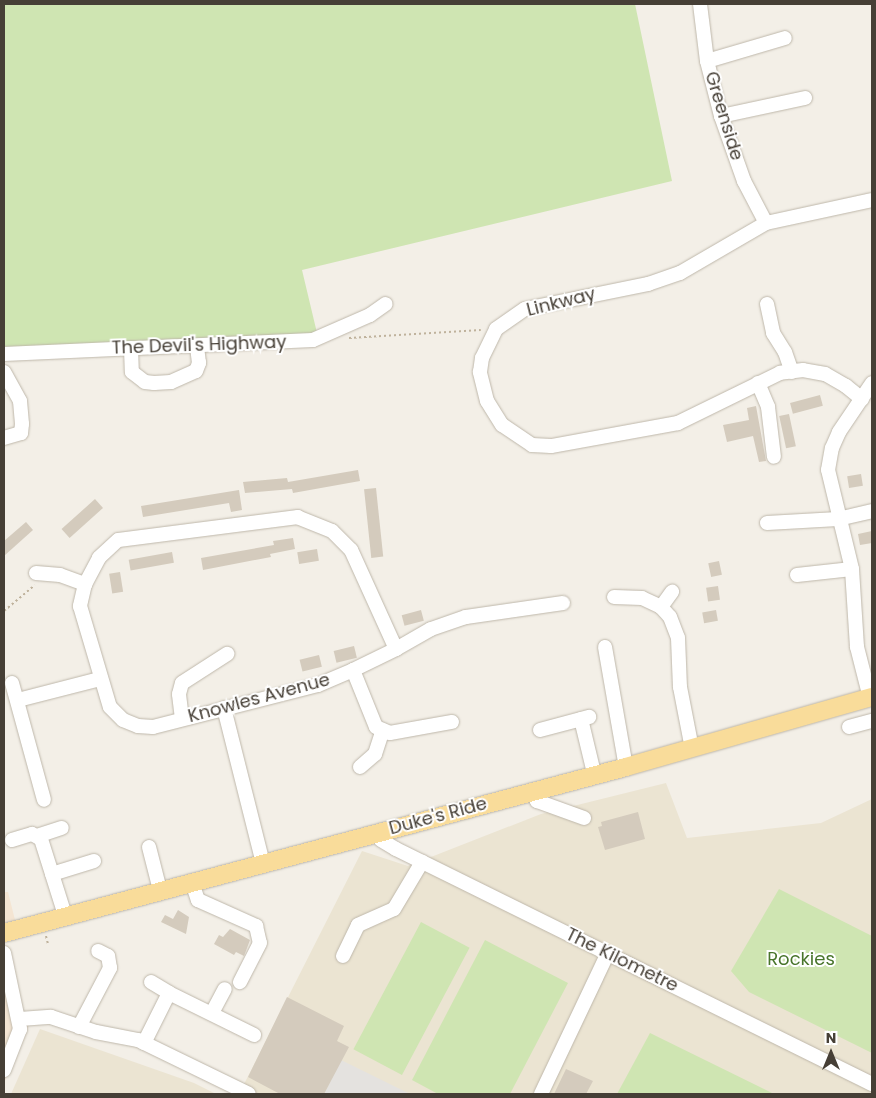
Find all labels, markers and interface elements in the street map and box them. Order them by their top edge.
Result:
street label: Greenside [700,69,748,163]
street label: Linkway [524,283,598,321]
street label: The Devil's Highway [111,331,287,359]
street label: Knowles Avenue [186,669,332,727]
street label: Duke's Ride [387,793,489,839]
street label: The Kilometre [562,923,682,997]
park label: Rockies [767,948,835,970]
north arrow [806,1028,856,1078]
text: N [826,1028,836,1048]

